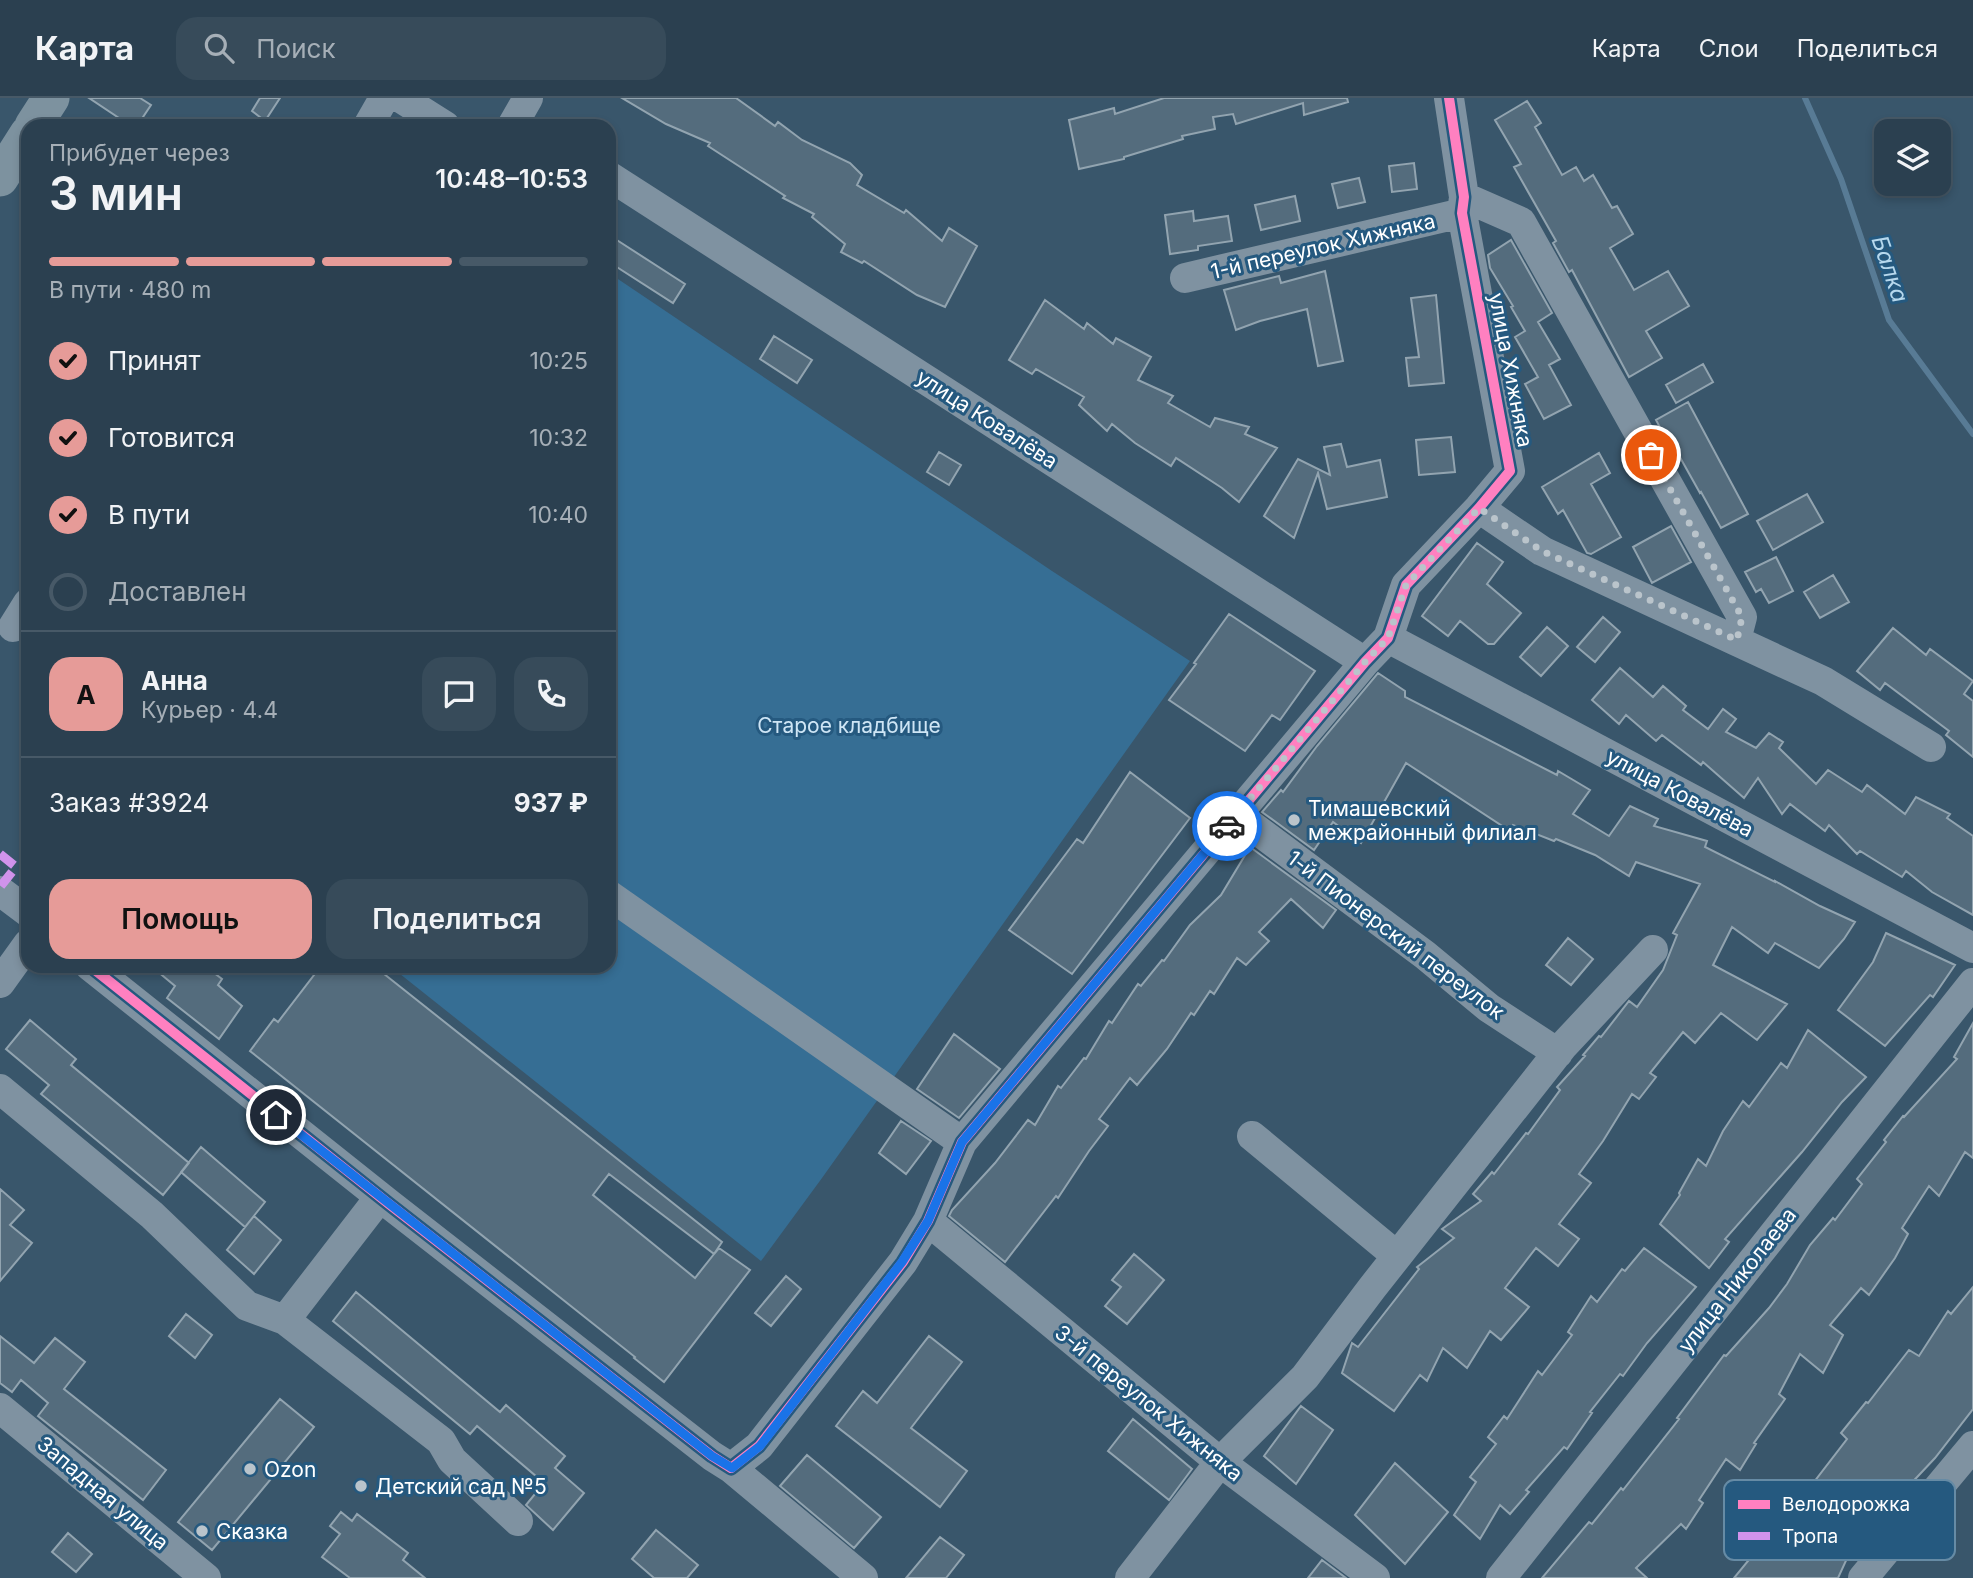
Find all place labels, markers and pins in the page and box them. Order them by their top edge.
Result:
pin [1621,425,1681,485]
place label: Тимашевский межрайонный филиал [1308,796,1537,845]
marker: Тимашевский межрайонный филиал [1286,812,1302,828]
pin [246,1085,306,1145]
place label: Ozon [264,1457,316,1482]
marker: Ozon [242,1461,258,1477]
place label: Детский сад №5 [375,1474,547,1499]
marker: Детский сад №5 [353,1478,369,1494]
place label: Сказка [216,1519,288,1544]
marker: Сказка [194,1523,210,1539]

